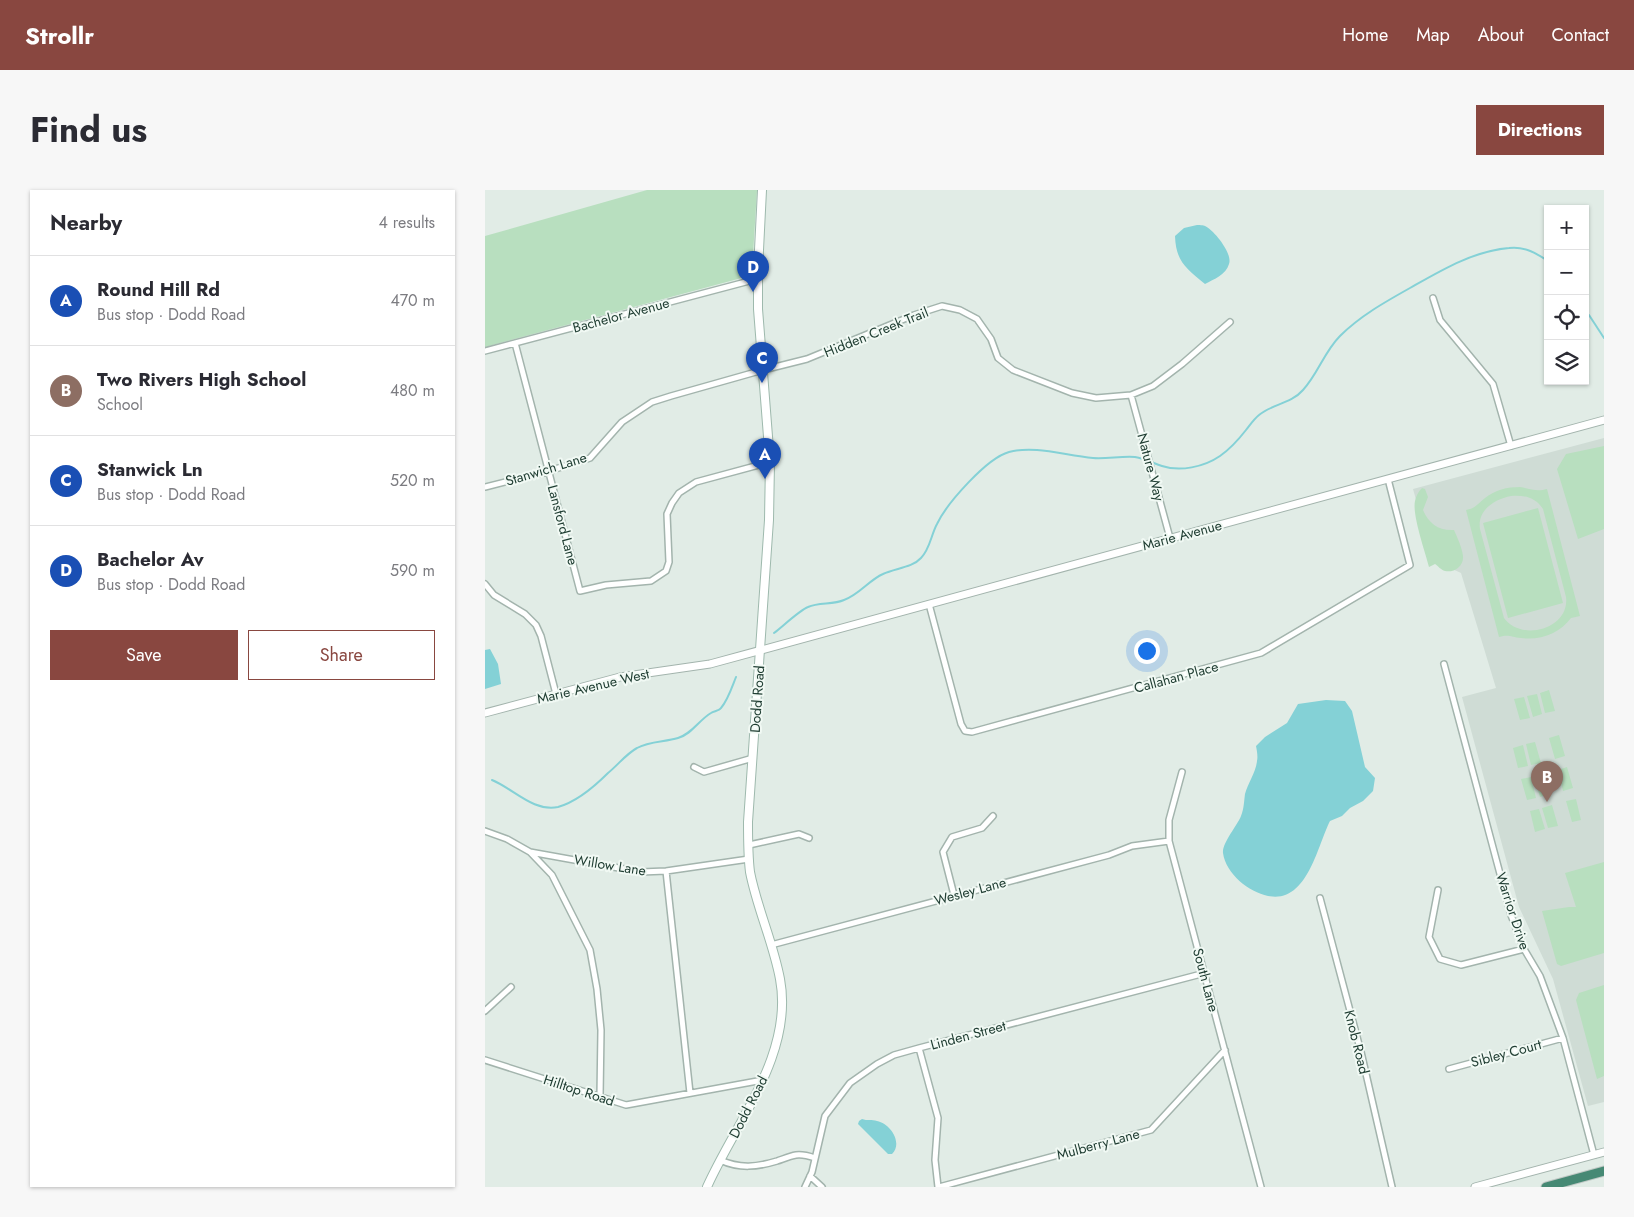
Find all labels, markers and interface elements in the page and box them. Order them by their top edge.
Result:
text: Strollr [25,18,94,53]
text: Home [1342,22,1388,48]
text: Map [1416,22,1450,48]
text: About [1478,22,1523,48]
text: Contact [1551,22,1609,48]
text: Find us [30,105,147,155]
button: Directions [1476,105,1604,155]
map controls [1544,205,1589,385]
button: + [1544,205,1589,250]
text: Nearby [50,208,122,238]
text: 4 results [379,211,435,234]
button: − [1544,250,1589,295]
pin: D [737,251,769,292]
text: Round Hill Rd [97,276,220,303]
text: A [60,289,72,312]
text: 470 m [390,289,435,312]
street label: Bachelor Avenue [570,292,672,338]
button: locate [1544,295,1589,340]
street label: Hidden Creek Trail [821,302,931,362]
text: Bus stop · Dodd Road [97,303,245,326]
button: layers [1544,340,1589,385]
pin: C [746,342,778,383]
text: Two Rivers High School [97,366,306,393]
text: B [61,379,71,402]
text: 480 m [390,379,435,402]
text: School [97,393,143,416]
street label: Nature Way [1132,431,1170,504]
pin: A [749,438,781,479]
street label: Stanwich Lane [503,447,589,491]
text: Stanwick Ln [97,456,203,483]
text: C [60,469,72,492]
text: 520 m [390,469,435,492]
text: Bus stop · Dodd Road [97,483,245,506]
street label: Lansford Lane [543,483,583,567]
street label: Marie Avenue [1140,515,1224,555]
text: Bachelor Av [97,546,204,573]
text: D [60,559,72,582]
text: 590 m [390,559,435,582]
text: Bus stop · Dodd Road [97,573,245,596]
button: Save [50,630,238,680]
button: Share [248,630,435,680]
your location [1134,638,1160,664]
street label: Callahan Place [1132,656,1220,698]
street label: Marie Avenue West [535,663,652,709]
street label: Dodd Road [745,665,769,733]
pin: B [1531,761,1563,802]
street label: Willow Lane [573,849,647,881]
street label: Warrior Drive [1491,870,1535,952]
street label: Wesley Lane [932,872,1008,910]
street label: South Lane [1188,946,1224,1014]
street label: Knob Road [1339,1008,1375,1076]
street label: Linden Street [928,1015,1009,1055]
street label: Sibley Court [1468,1034,1544,1072]
street label: Hilltop Road [541,1069,617,1111]
street label: Dodd Road [724,1072,772,1142]
street label: Mulberry Lane [1054,1123,1142,1165]

